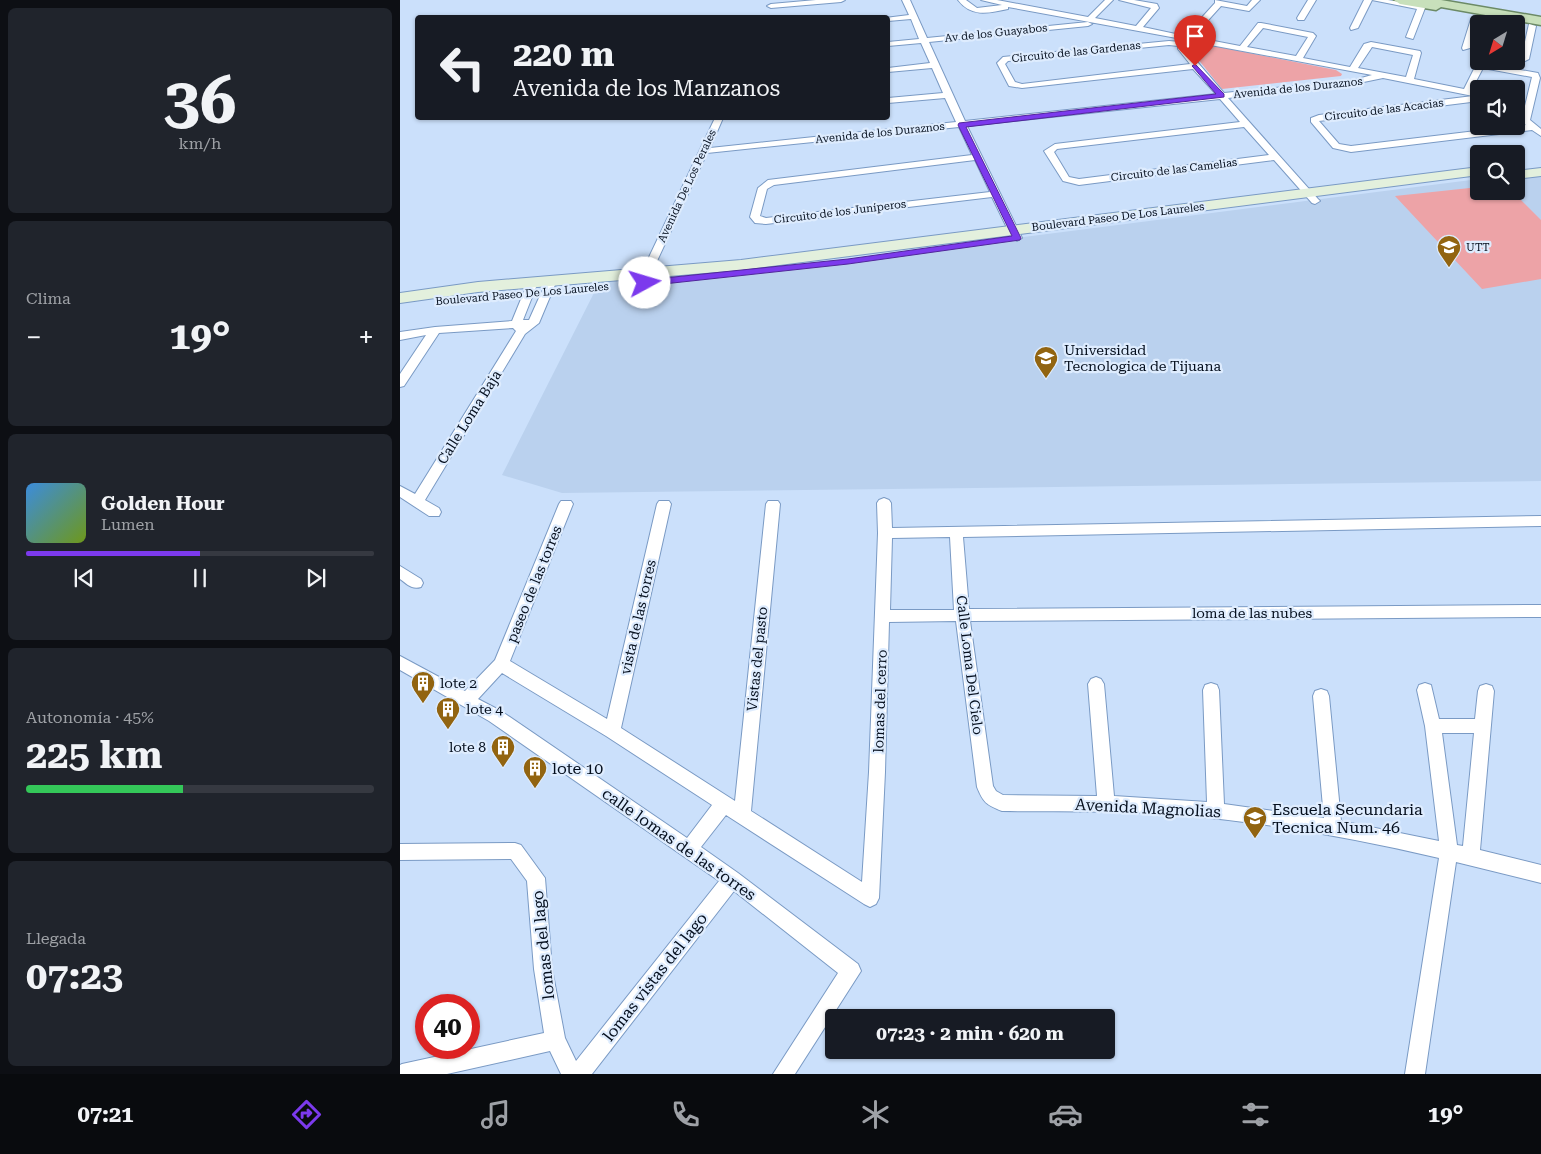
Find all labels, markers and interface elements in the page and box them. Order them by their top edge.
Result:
pin [1174,15,1216,66]
north arrow [1470,15,1525,70]
map controls [1470,15,1525,200]
street label: Av de los Guayabos [944,21,1048,45]
icon: arrive [1181,22,1209,50]
text: 220 m [513,34,614,75]
icon: left [430,35,495,100]
street label: Circuito de las Gardenas [1011,39,1141,65]
text: 36 [164,63,236,139]
street label: Avenida de los Duraznos [1233,75,1363,101]
text: Avenida de los Manzanos [513,76,780,101]
button: sound [1470,80,1525,135]
street label: Circuito de las Acacias [1324,96,1444,124]
street label: Avenida de los Duraznos [815,120,945,146]
street label: Avenida De Los Perales [655,128,719,244]
text: km/h [179,134,221,153]
button: search [1470,145,1525,200]
street label: Circuito de las Camelias [1110,156,1238,184]
street label: Circuito de los Juníperos [773,197,907,227]
street label: Boulevard Paseo De Los Laureles [1031,200,1205,234]
school or university icon: UTT [1436,234,1462,268]
place label: UTT [1466,241,1490,254]
position arrow [618,256,670,308]
street label: Boulevard Paseo De Los Laureles [435,280,609,308]
text: Clima [26,289,71,308]
text: 19° [169,314,231,358]
text: − [26,321,42,354]
text: + [358,321,374,354]
place label: Universidad Tecnologica de Tijuana [1064,342,1221,374]
school or university icon: Universidad Tecnologica de Tijuana [1033,345,1059,379]
street label: Calle Loma Baja [434,367,504,467]
text: Golden Hour [101,492,225,515]
text: Lumen [101,515,155,534]
street label: paseo de las torres [503,523,565,645]
street label: vista de las torres [617,558,659,676]
icon: previous [70,564,98,592]
icon: pause [186,564,214,592]
icon: next [302,564,330,592]
street label: Calle Loma Del Cielo [954,594,986,736]
street label: loma de las nubes [1192,605,1312,621]
street label: Vistas del pasto [744,606,770,712]
street label: lomas del cerro [870,649,890,753]
building icon: lote 2 [410,670,436,704]
place label: lote 2 [440,675,477,691]
building icon: lote 4 [435,696,461,730]
place label: lote 4 [466,701,503,717]
text: Autonomía · 45% [26,708,154,727]
text: 225 km [26,733,162,777]
building icon: lote 8 [490,734,516,768]
place label: lote 8 [449,739,486,755]
building icon: lote 10 [522,755,548,789]
place label: lote 10 [552,759,603,778]
street label: calle lomas de las torres [598,784,760,905]
street label: Avenida Magnolias [1075,795,1222,821]
place label: Escuela Secundaria Tecnica Num. 46 [1272,800,1423,837]
school or university icon: Escuela Secundaria Tecnica Num. 46 [1242,805,1268,839]
street label: lomas del lago [528,889,558,1001]
street label: lomas vistas del lago [599,909,711,1045]
text: Llegada [26,929,86,948]
text: 07:23 [26,954,123,998]
speed limit sign: 40 [415,994,480,1059]
text: 07:23 · 2 min · 620 m [876,1022,1064,1045]
icon: directions [289,1097,324,1132]
icon: music [478,1097,513,1132]
icon: phone [668,1097,703,1132]
icon: climate [858,1097,893,1132]
icon: car [1048,1097,1083,1132]
icon: filters [1238,1097,1273,1132]
text: 07:21 [77,1102,134,1127]
text: 19° [1428,1102,1463,1127]

